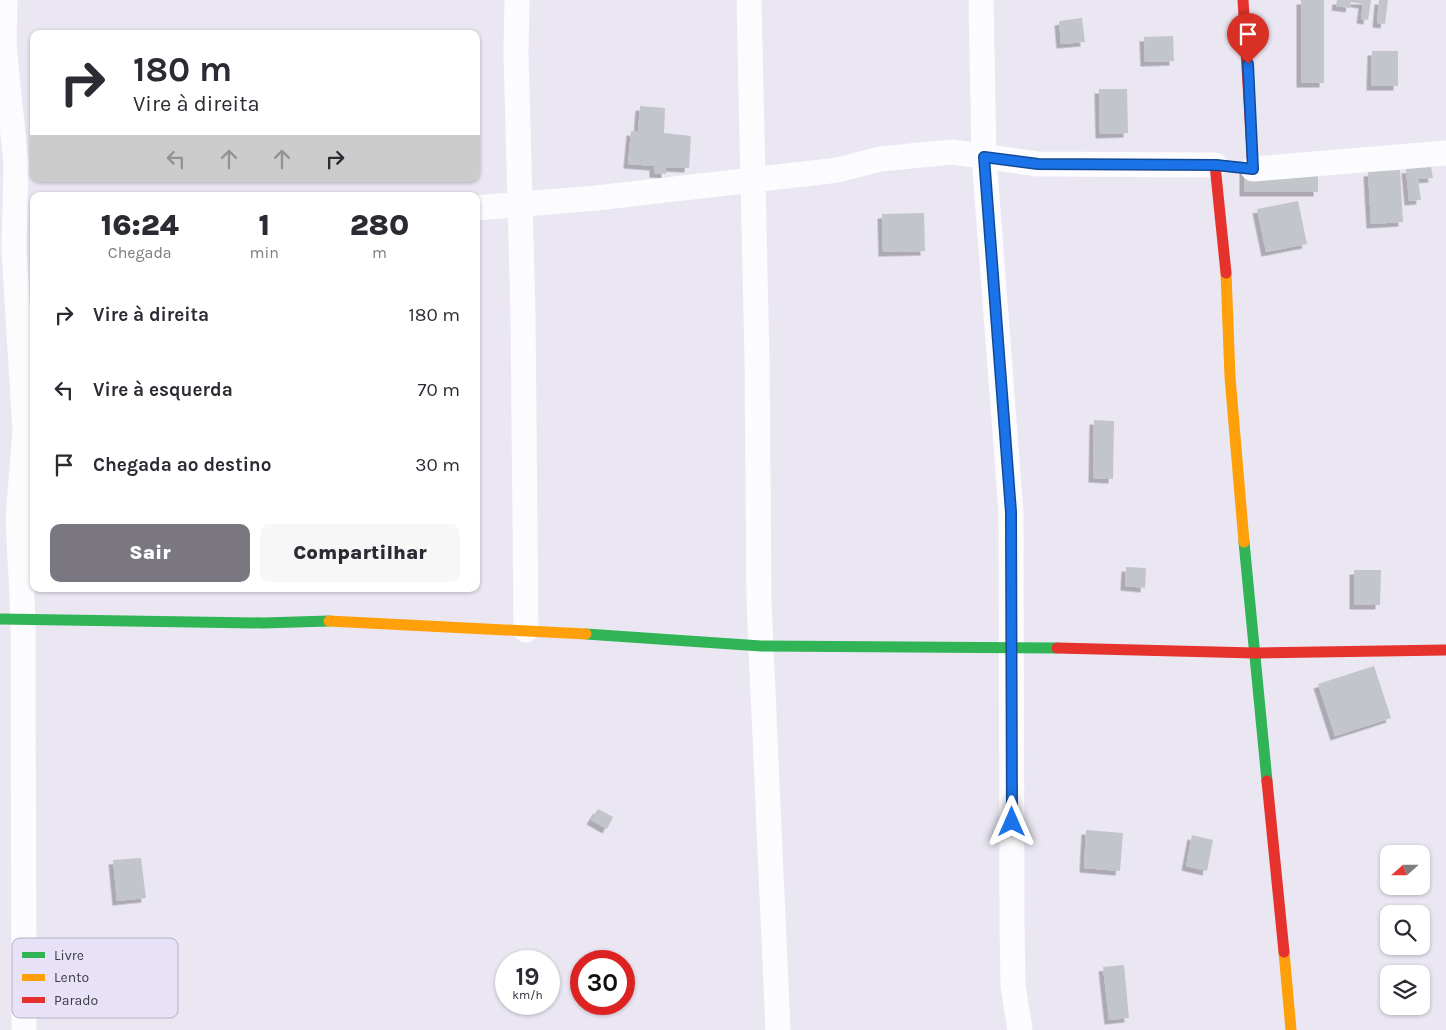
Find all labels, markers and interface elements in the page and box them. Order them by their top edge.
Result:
pin [1227,13,1269,64]
icon: arrive [1234,20,1262,48]
text: 180 m [133,49,232,90]
icon: right [50,50,115,115]
text: Vire à direita [133,91,260,117]
icon: left [162,145,190,173]
icon: ahead [215,145,243,173]
icon: ahead [268,145,296,173]
icon: right [321,145,349,173]
text: 16:24 [101,207,179,243]
text: 1 [258,207,270,243]
text: 280 [350,207,409,243]
text: Chegada [108,243,172,262]
text: min [250,243,279,262]
text: m [372,243,387,262]
icon: right [50,301,78,329]
text: Vire à direita [93,304,209,326]
text: 180 m [408,304,460,326]
icon: left [50,376,78,404]
text: Vire à esquerda [93,379,233,401]
text: 70 m [418,379,460,401]
icon: arrive [50,451,78,479]
text: Chegada ao destino [93,454,271,476]
text: 30 m [415,454,460,476]
button: Sair [50,524,250,582]
button: Compartilhar [260,524,460,582]
position arrow [985,795,1037,847]
north arrow [1380,845,1430,895]
map controls [1380,845,1430,1015]
button: search [1380,905,1430,955]
legend [12,938,178,1018]
text: Livre [54,947,84,964]
speed limit sign: 30 [570,950,635,1015]
text: 19 [515,962,540,991]
button: layers [1380,965,1430,1015]
text: Lento [54,969,89,986]
text: km/h [512,988,543,1002]
text: Parado [54,992,98,1009]

